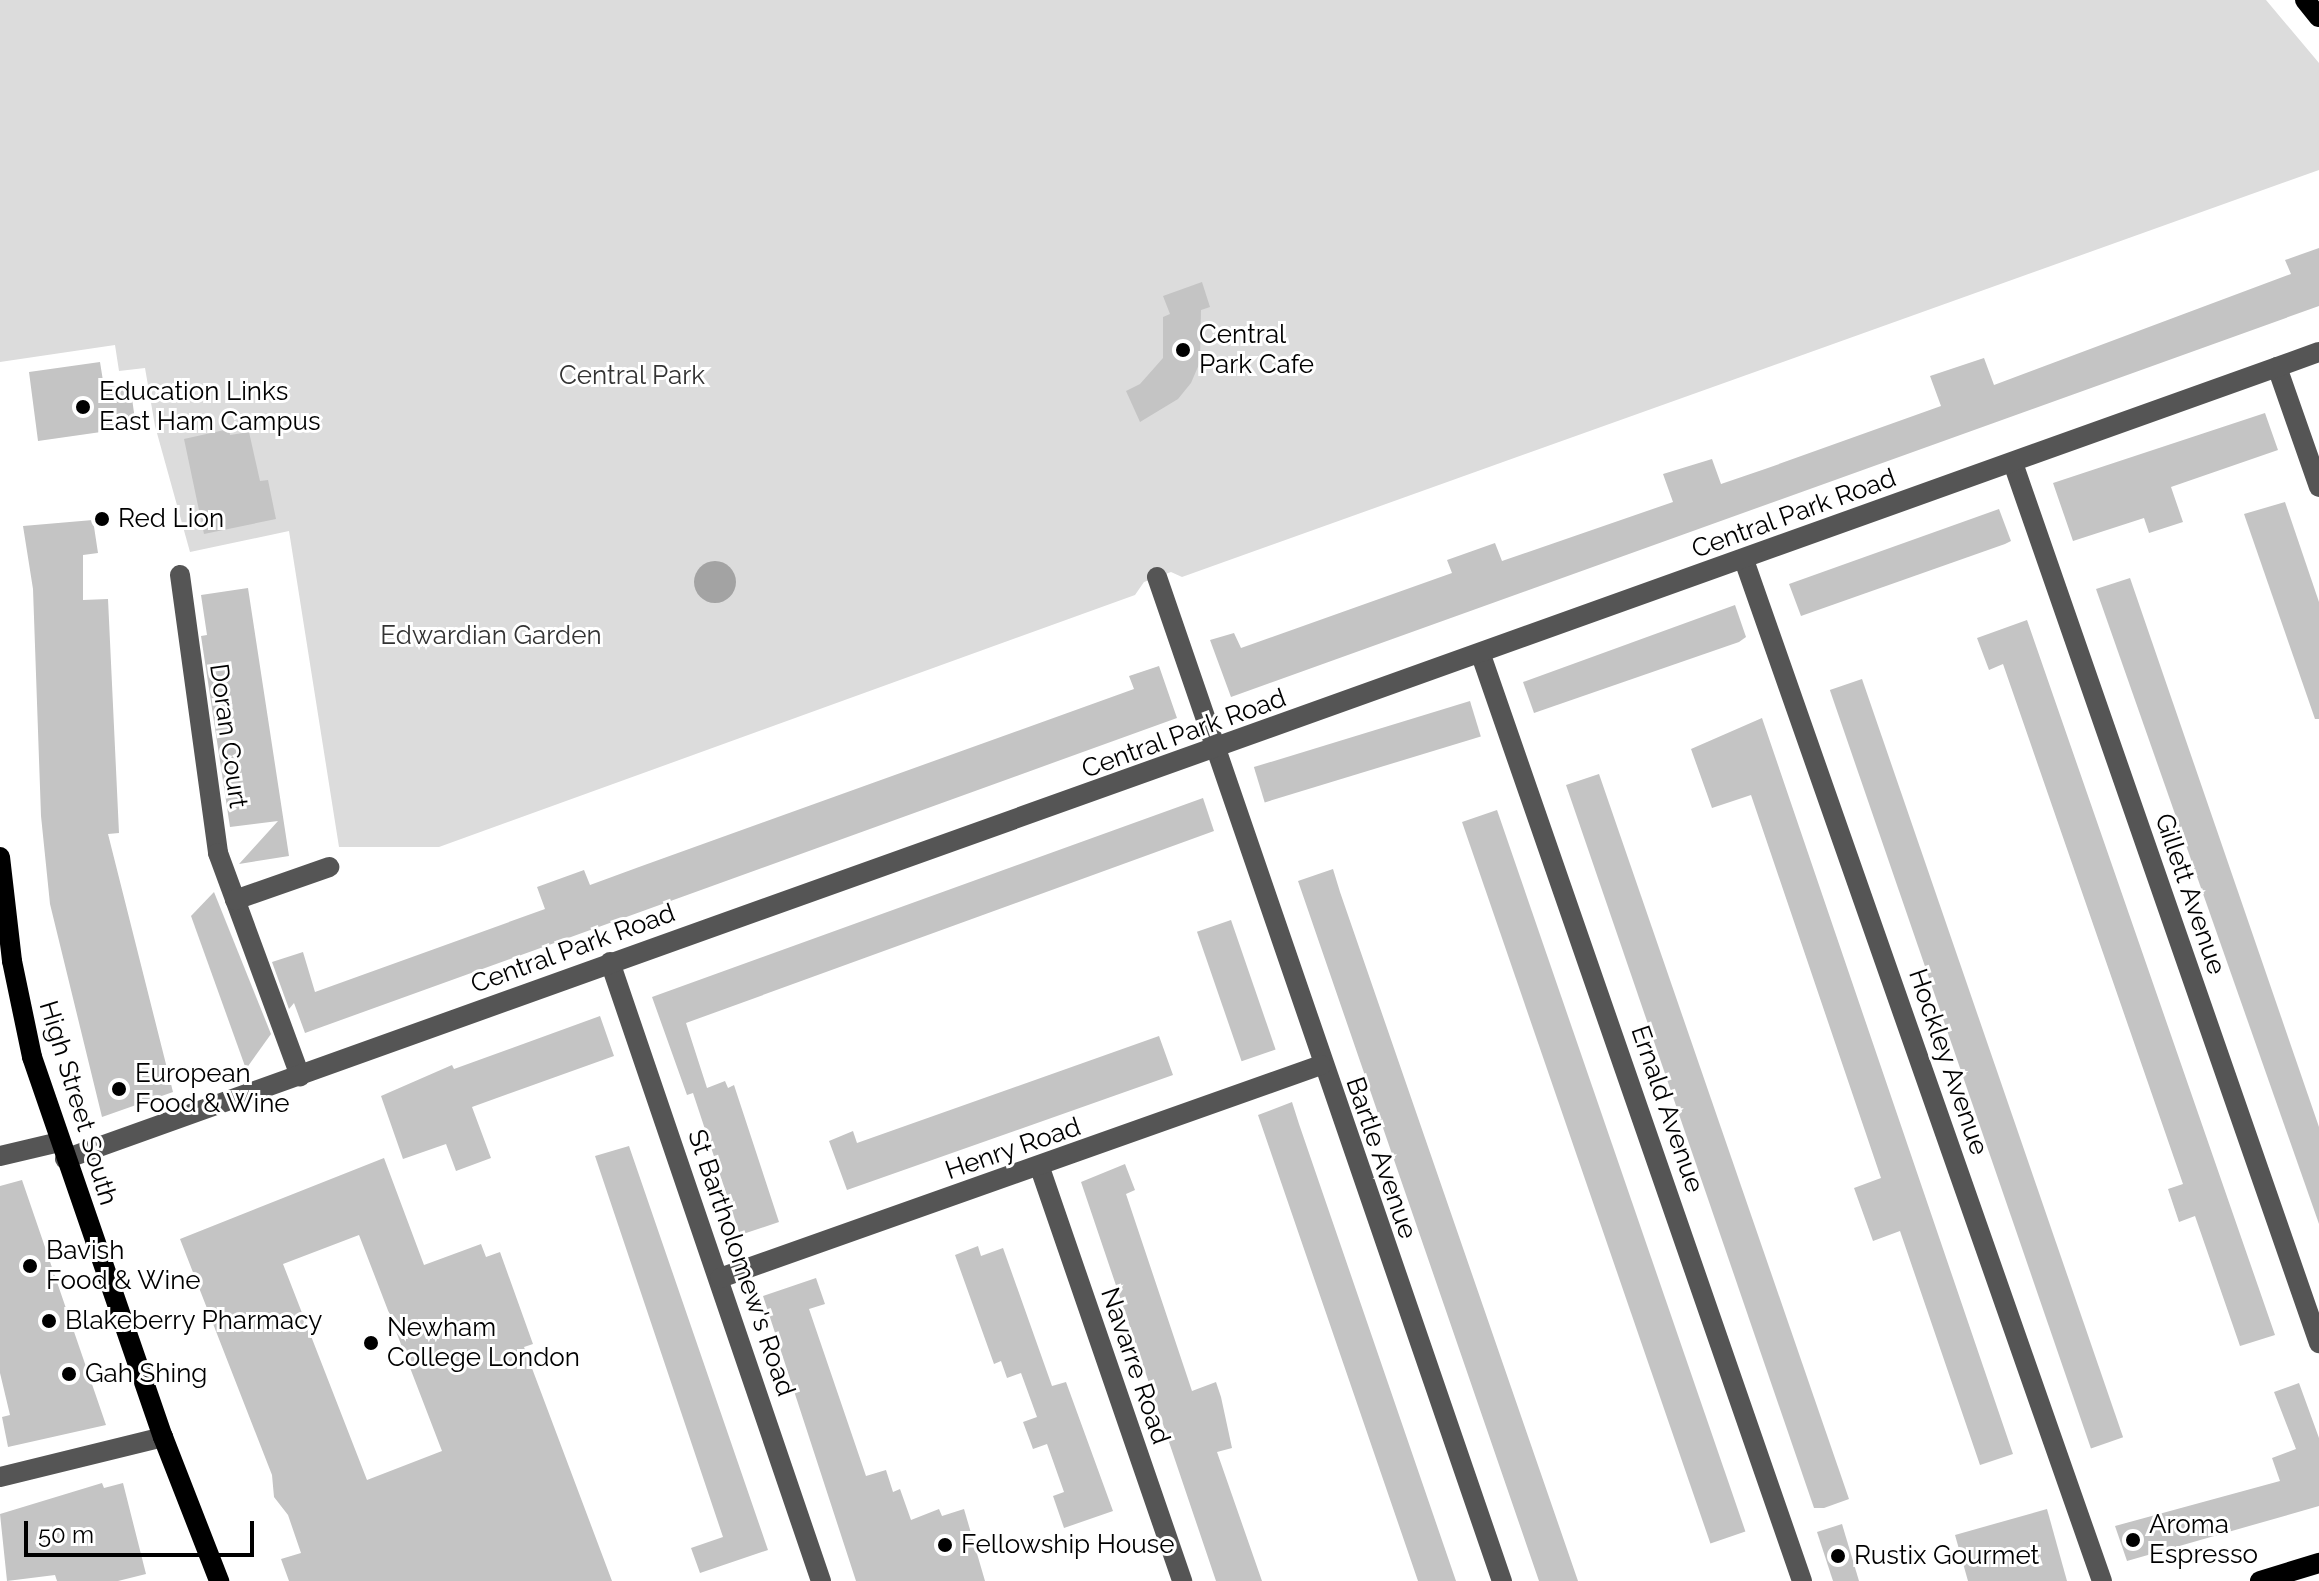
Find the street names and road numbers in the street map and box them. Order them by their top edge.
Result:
street label: Central Park Road [1687,462,1901,566]
street label: Doran Court [202,662,254,810]
street label: Central Park Road [1077,682,1291,786]
street label: Gillett Avenue [2148,809,2232,979]
street label: Central Park Road [466,897,680,1001]
street label: Hockley Avenue [1901,964,1995,1160]
street label: High Street South [32,997,124,1209]
street label: Ernald Avenue [1624,1021,1710,1197]
street label: Bartle Avenue [1339,1073,1423,1243]
street label: Henry Road [941,1111,1085,1187]
street label: St Bartholomew's Road [681,1126,801,1400]
street label: Navarre Road [1094,1284,1176,1448]

